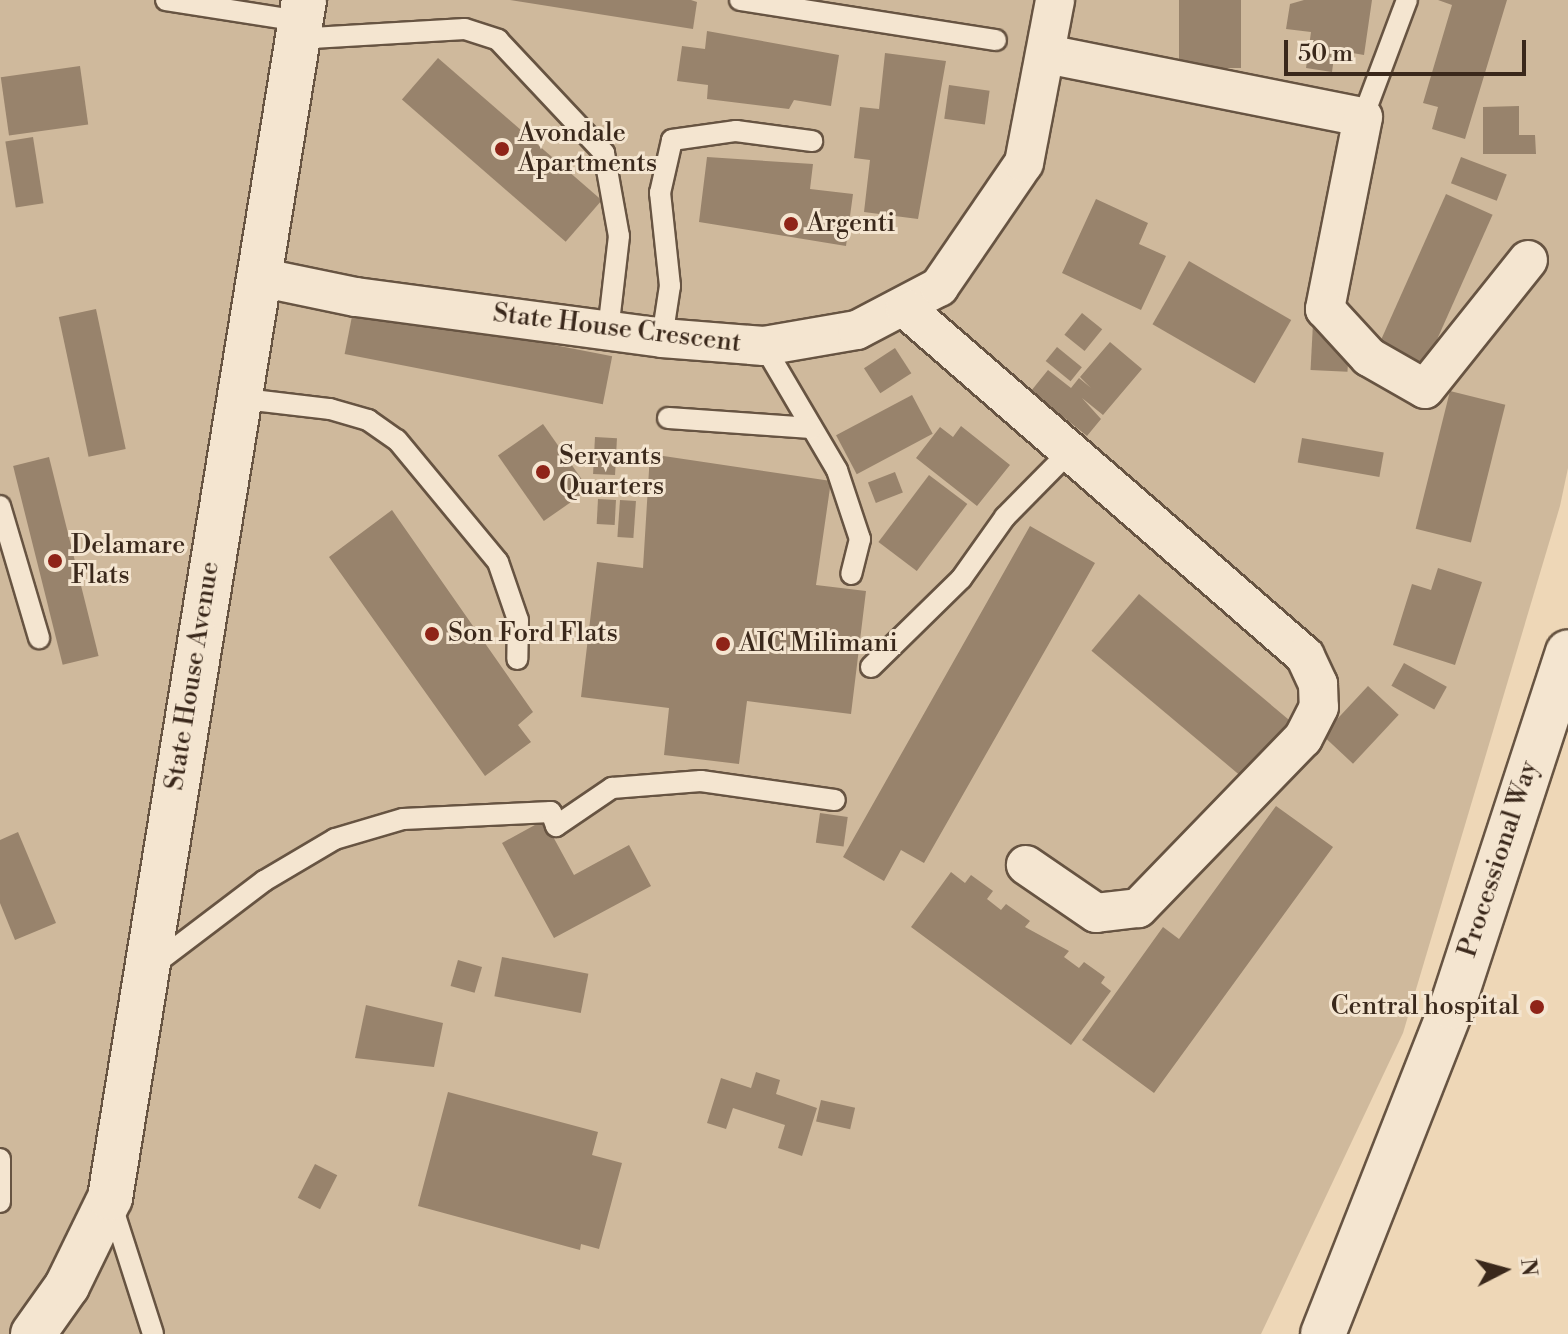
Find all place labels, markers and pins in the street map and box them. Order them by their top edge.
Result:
place label: Avondale Apartments [518,118,657,180]
marker: Avondale Apartments [493,140,511,158]
place label: Argenti [807,208,895,240]
marker: Argenti [782,215,800,233]
place label: Servants Quarters [559,441,664,502]
marker: Servants Quarters [534,463,552,481]
place label: Delamare Flats [71,530,185,592]
marker: Delamare Flats [46,552,64,570]
place label: Son Ford Flats [448,618,618,650]
marker: Son Ford Flats [423,625,441,643]
place label: AIC Milimani [739,628,898,660]
marker: AIC Milimani [714,635,732,653]
place label: Central hospital [1331,991,1519,1023]
marker: Central hospital [1526,996,1548,1018]

